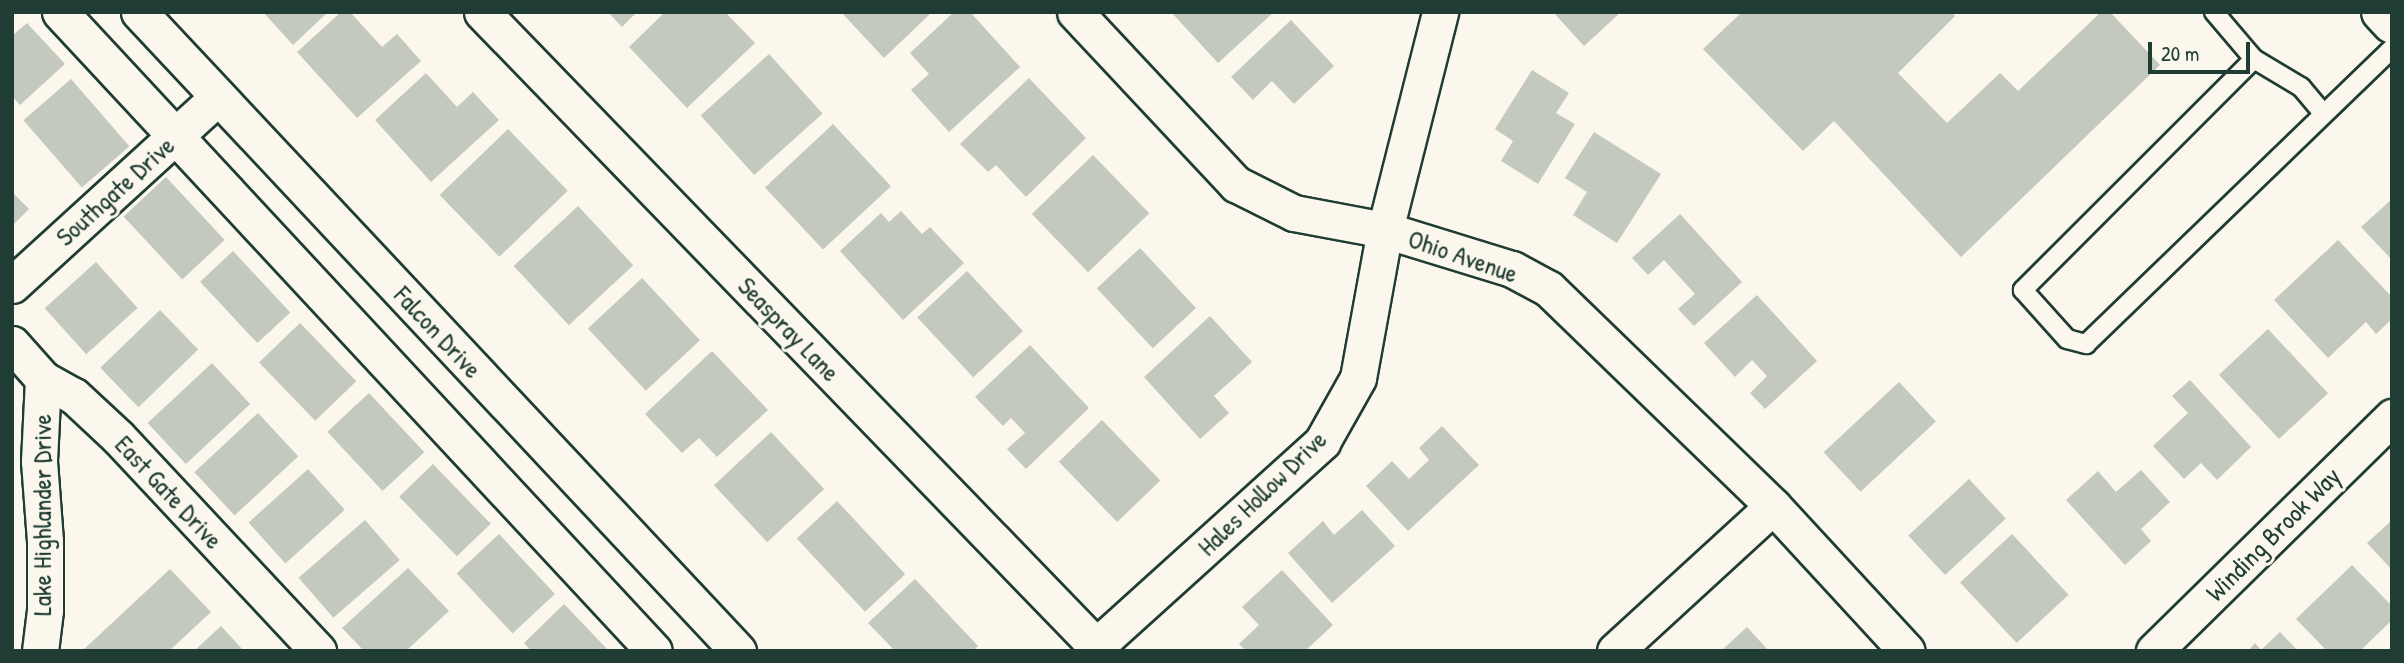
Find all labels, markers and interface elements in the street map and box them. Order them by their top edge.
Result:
scale bar [2152,28,2254,72]
text: 20 m [2161,39,2199,68]
street label: Southgate Drive [49,130,181,252]
street label: Ohio Avenue [1404,223,1522,289]
street label: Seaspray Lane [732,270,846,388]
street label: Falcon Drive [388,280,488,384]
street label: Lake Highlander Drive [26,414,58,616]
street label: Hales Hollow Drive [1191,424,1333,562]
street label: East Gate Drive [109,429,229,555]
street label: Winding Brook Way [2199,460,2347,608]

